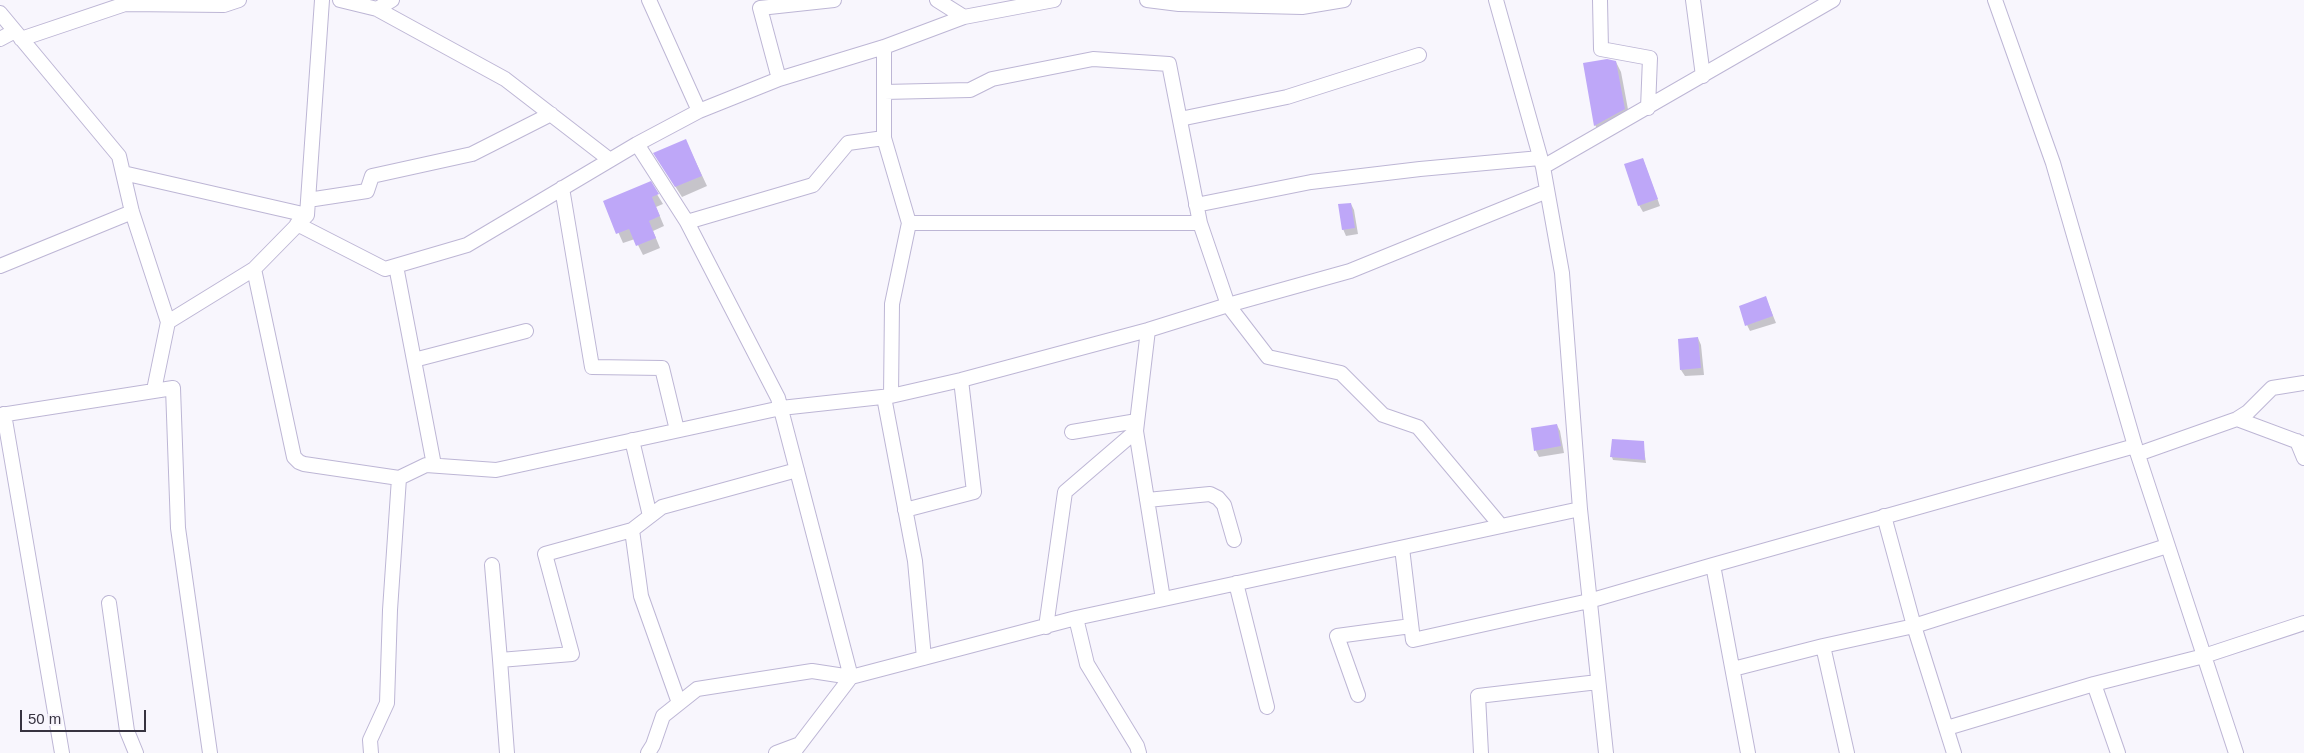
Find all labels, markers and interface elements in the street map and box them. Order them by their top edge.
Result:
scale bar [22,700,149,732]
text: 50 m [28,710,61,727]

